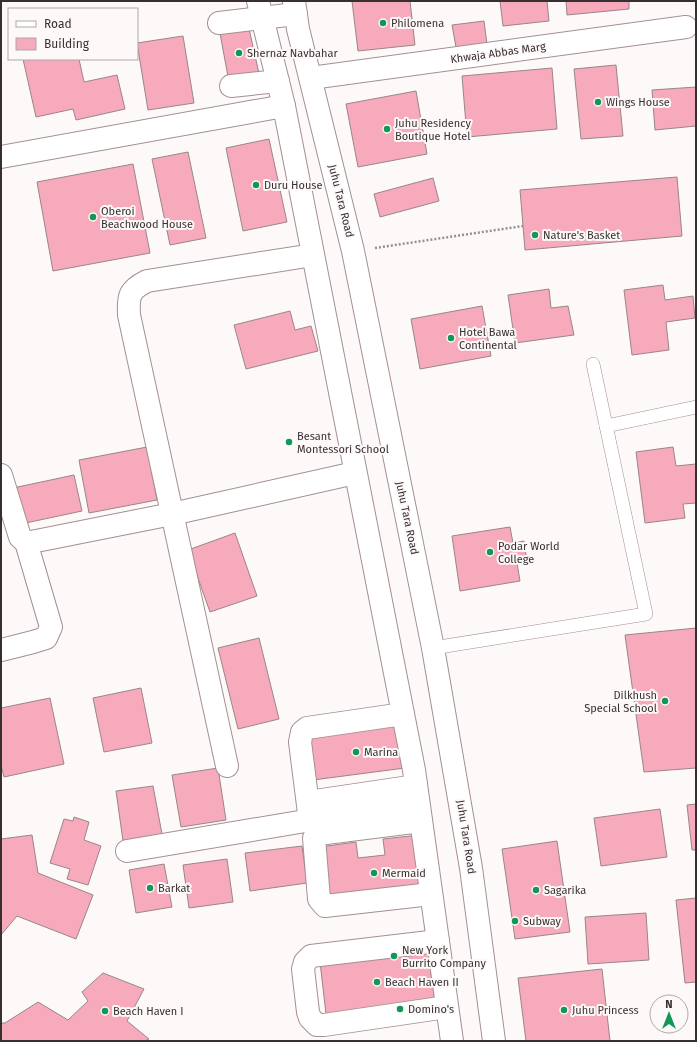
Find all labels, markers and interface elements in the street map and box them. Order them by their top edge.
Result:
legend [8,8,138,60]
text: Road [44,17,72,31]
place label: Philomena [391,17,444,30]
marker: Philomena [378,18,388,28]
text: Building [44,37,90,51]
street label: Khwaja Abbas Marg [450,40,547,66]
place label: Shernaz Navbahar [247,47,338,60]
marker: Shernaz Navbahar [234,48,244,58]
place label: Wings House [606,96,670,109]
marker: Wings House [593,97,603,107]
place label: Juhu Residency Boutique Hotel [395,117,472,143]
marker: Juhu Residency Boutique Hotel [382,124,392,134]
street label: Juhu Tara Road [326,163,356,239]
place label: Duru House [264,179,323,192]
marker: Duru House [251,180,261,190]
place label: Oberoi Beachwood House [101,205,193,231]
marker: Oberoi Beachwood House [88,212,98,222]
place label: Nature's Basket [543,229,620,242]
marker: Nature's Basket [530,230,540,240]
place label: Hotel Bawa Continental [459,326,517,352]
marker: Hotel Bawa Continental [446,333,456,343]
place label: Besant Montessori School [297,430,389,456]
marker: Besant Montessori School [284,437,294,447]
street label: Juhu Tara Road [393,480,421,556]
place label: Podar World College [498,540,560,566]
marker: Podar World College [485,547,495,557]
place label: Dilkhush Special School [584,689,657,715]
marker: Dilkhush Special School [660,696,670,706]
place label: Marina [364,746,398,759]
marker: Marina [351,747,361,757]
street label: Juhu Tara Road [454,799,478,875]
place label: Mermaid [382,867,426,880]
marker: Mermaid [369,868,379,878]
place label: Barkat [158,882,190,895]
marker: Barkat [145,883,155,893]
place label: Sagarika [544,884,586,897]
marker: Sagarika [531,885,541,895]
place label: Subway [523,915,562,928]
marker: Subway [510,916,520,926]
place label: New York Burrito Company [402,944,486,970]
marker: New York Burrito Company [389,951,399,961]
place label: Beach Haven II [385,976,459,989]
marker: Beach Haven II [372,977,382,987]
north arrow [649,994,689,1034]
text: N [665,998,673,1011]
place label: Domino's [408,1003,454,1016]
marker: Domino's [395,1004,405,1014]
place label: Juhu Princess [572,1004,639,1017]
place label: Beach Haven I [113,1005,183,1018]
marker: Juhu Princess [559,1005,569,1015]
marker: Beach Haven I [100,1006,110,1016]

